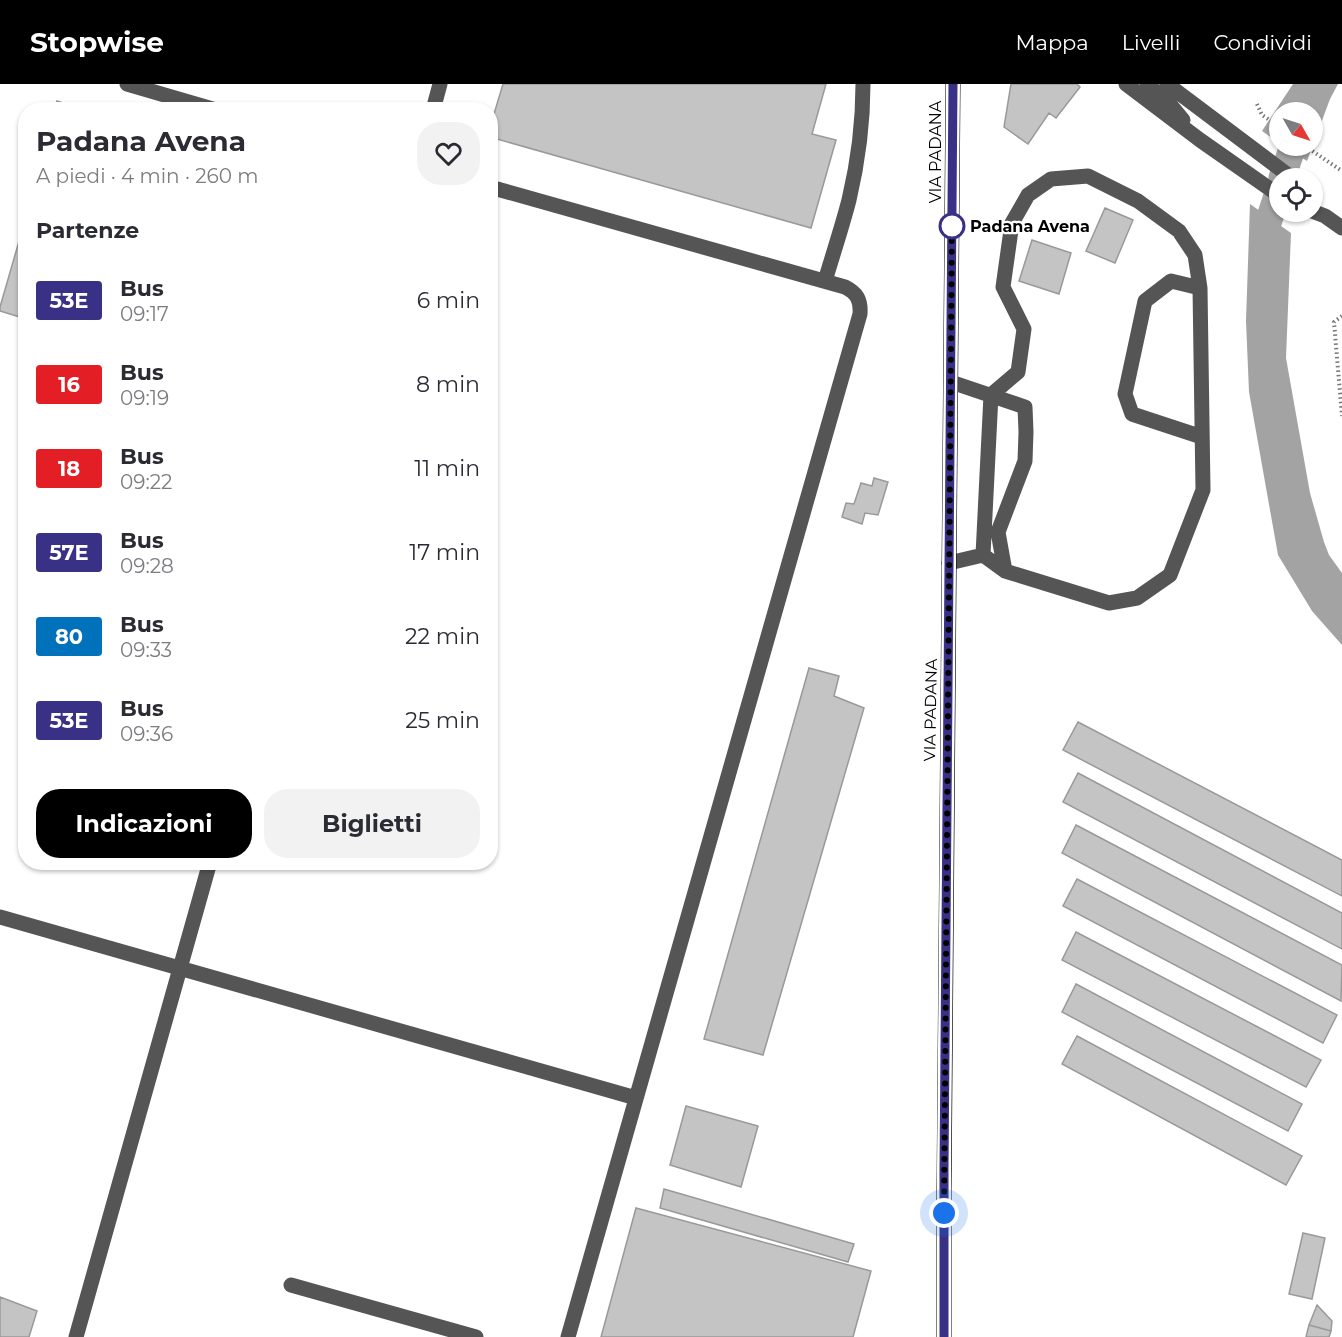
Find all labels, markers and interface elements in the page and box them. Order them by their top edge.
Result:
text: Stopwise [30,25,164,59]
text: Mappa [1015,30,1089,55]
text: Livelli [1122,30,1180,55]
text: Condividi [1213,30,1312,55]
street label: VIA PADANA [926,100,945,203]
north arrow [1269,102,1323,156]
map controls [1269,102,1323,222]
button: heart [417,122,480,185]
text: Padana Avena [36,124,246,158]
text: A piedi · 4 min · 260 m [36,164,258,188]
button: locate [1269,168,1323,222]
marker: Padana Avena [939,213,965,239]
text: Partenze [36,217,139,244]
place label: Padana Avena [970,217,1090,236]
text: Bus [120,275,164,302]
text: 6 min [417,287,480,314]
text: 53E [50,288,88,313]
text: 09:17 [120,302,169,326]
text: Bus [120,359,164,386]
text: 8 min [416,371,480,398]
text: 16 [58,372,80,397]
text: 09:19 [120,386,169,410]
text: Bus [120,443,164,470]
text: 11 min [414,455,480,482]
text: 18 [58,456,80,481]
text: 09:22 [120,470,172,494]
text: Bus [120,527,164,554]
text: 17 min [409,539,480,566]
text: 57E [49,540,89,565]
text: 09:28 [120,554,174,578]
text: Bus [120,611,164,638]
text: 22 min [405,623,480,650]
text: 80 [55,624,83,649]
text: 09:33 [120,638,172,662]
street label: VIA PADANA [920,658,941,762]
text: Bus [120,695,164,722]
text: 25 min [405,707,480,734]
text: 53E [50,708,88,733]
text: 09:36 [120,722,173,746]
button: Indicazioni [36,789,252,858]
button: Biglietti [264,789,480,858]
your location [929,1198,959,1228]

